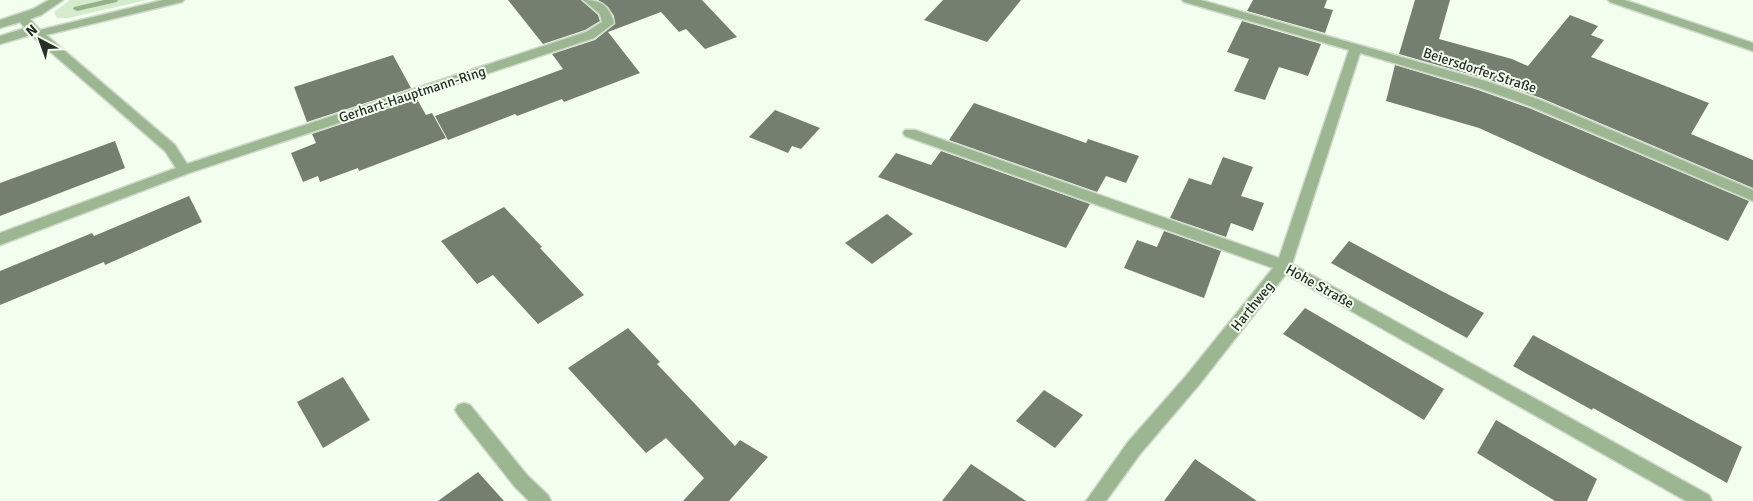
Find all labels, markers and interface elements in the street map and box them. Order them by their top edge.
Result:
north arrow [15,15,65,65]
text: N [23,21,41,40]
street label: Beiersdorfer Straße [1421,44,1539,97]
street label: Gerhart-Hauptmann-Ring [337,63,488,126]
street label: Hohe Straße [1283,261,1357,312]
street label: Harthweg [1227,278,1277,334]

